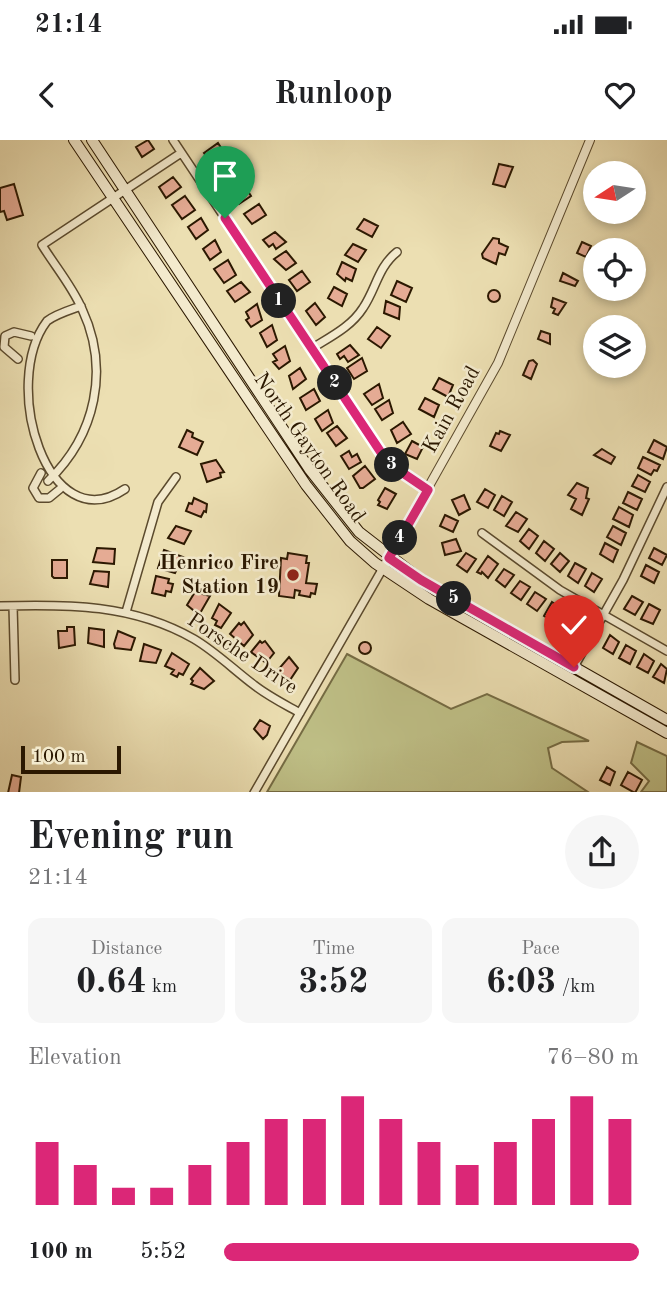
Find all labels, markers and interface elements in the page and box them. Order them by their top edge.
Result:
text: 21:14 [35,12,103,38]
icon: back [28,76,66,114]
icon: heart [601,76,639,114]
text: Runloop [274,79,393,111]
pin [195,146,255,218]
icon: arrive [206,157,244,195]
north arrow [583,161,646,224]
map controls [583,161,646,378]
button: locate [583,238,646,301]
pin: 1 [262,284,296,318]
text: 1 [273,291,284,310]
button: layers [583,315,646,378]
street label: Kain Road [420,363,484,457]
pin: 2 [318,366,352,400]
street label: North Gayton Road [249,369,369,527]
text: 2 [329,373,340,392]
pin: 3 [374,448,410,482]
text: 3 [386,455,397,474]
pin: 4 [382,520,418,556]
text: 4 [394,528,405,547]
place label: Henrico Fire Station 19 [159,553,279,598]
marker: Henrico Fire Station 19 [285,567,301,583]
pin: 5 [436,582,472,616]
text: 5 [448,589,459,608]
pin [544,595,604,667]
icon: check [555,606,593,644]
street label: Porsche Drive [183,610,301,698]
scale bar [21,744,121,775]
text: 100 m [32,748,85,767]
button: share [565,815,639,889]
text: Evening run [28,819,234,857]
text: 21:14 [28,866,88,889]
text: Distance [91,940,162,959]
text: Time [312,940,355,959]
text: Pace [521,940,560,959]
text: 0.64 [76,965,147,1000]
text: 3:52 [298,965,369,1000]
text: 6:03 [486,965,556,1000]
text: km [147,978,177,997]
text: /km [556,978,595,997]
text: Elevation [28,1046,122,1069]
text: 76–80 m [547,1046,639,1069]
text: 100 m [28,1240,93,1263]
text: 5:52 [140,1240,186,1263]

